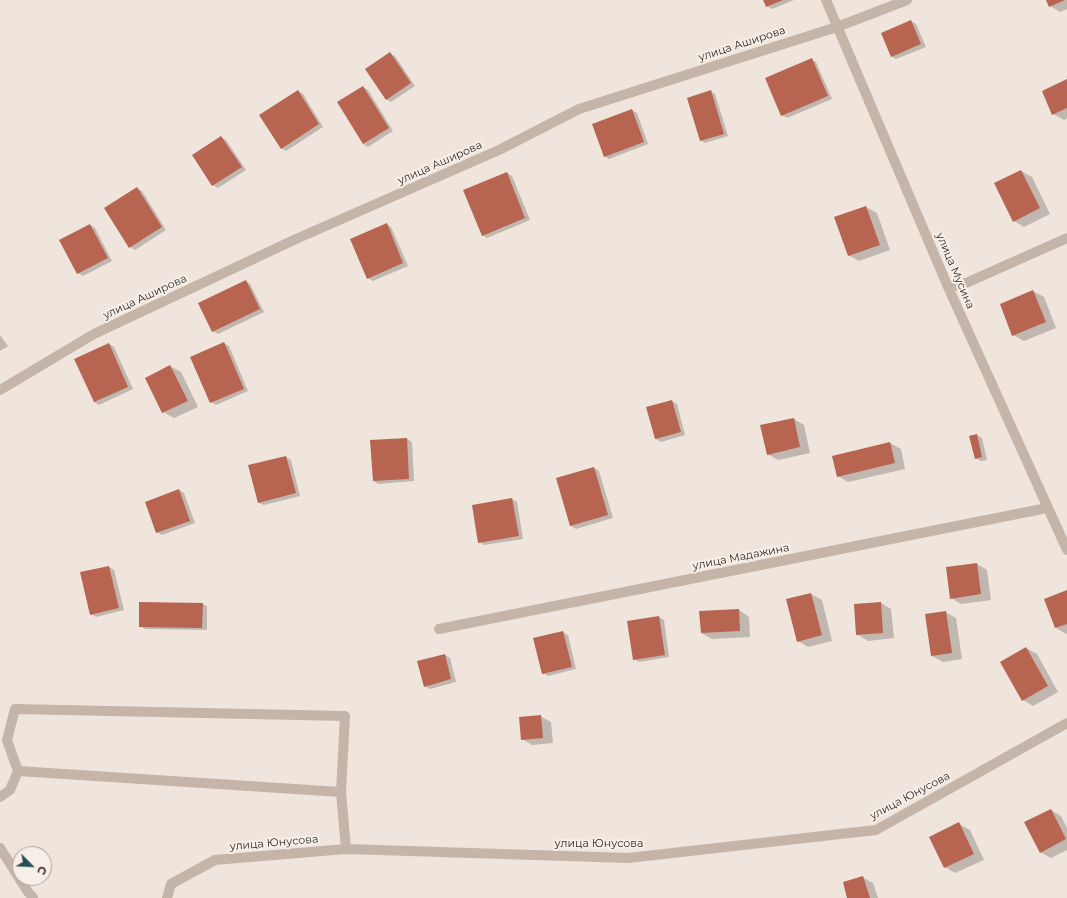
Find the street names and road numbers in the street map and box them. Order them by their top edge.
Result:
street label: улица Аширова [697,24,787,64]
street label: улица Аширова [396,138,484,188]
street label: улица Мусина [933,231,977,311]
street label: улица Аширова [101,272,189,322]
street label: улица Мадажина [691,541,791,573]
street label: улица Юнусова [868,769,952,823]
street label: улица Юнусова [229,833,319,853]
street label: улица Юнусова [555,837,643,851]

